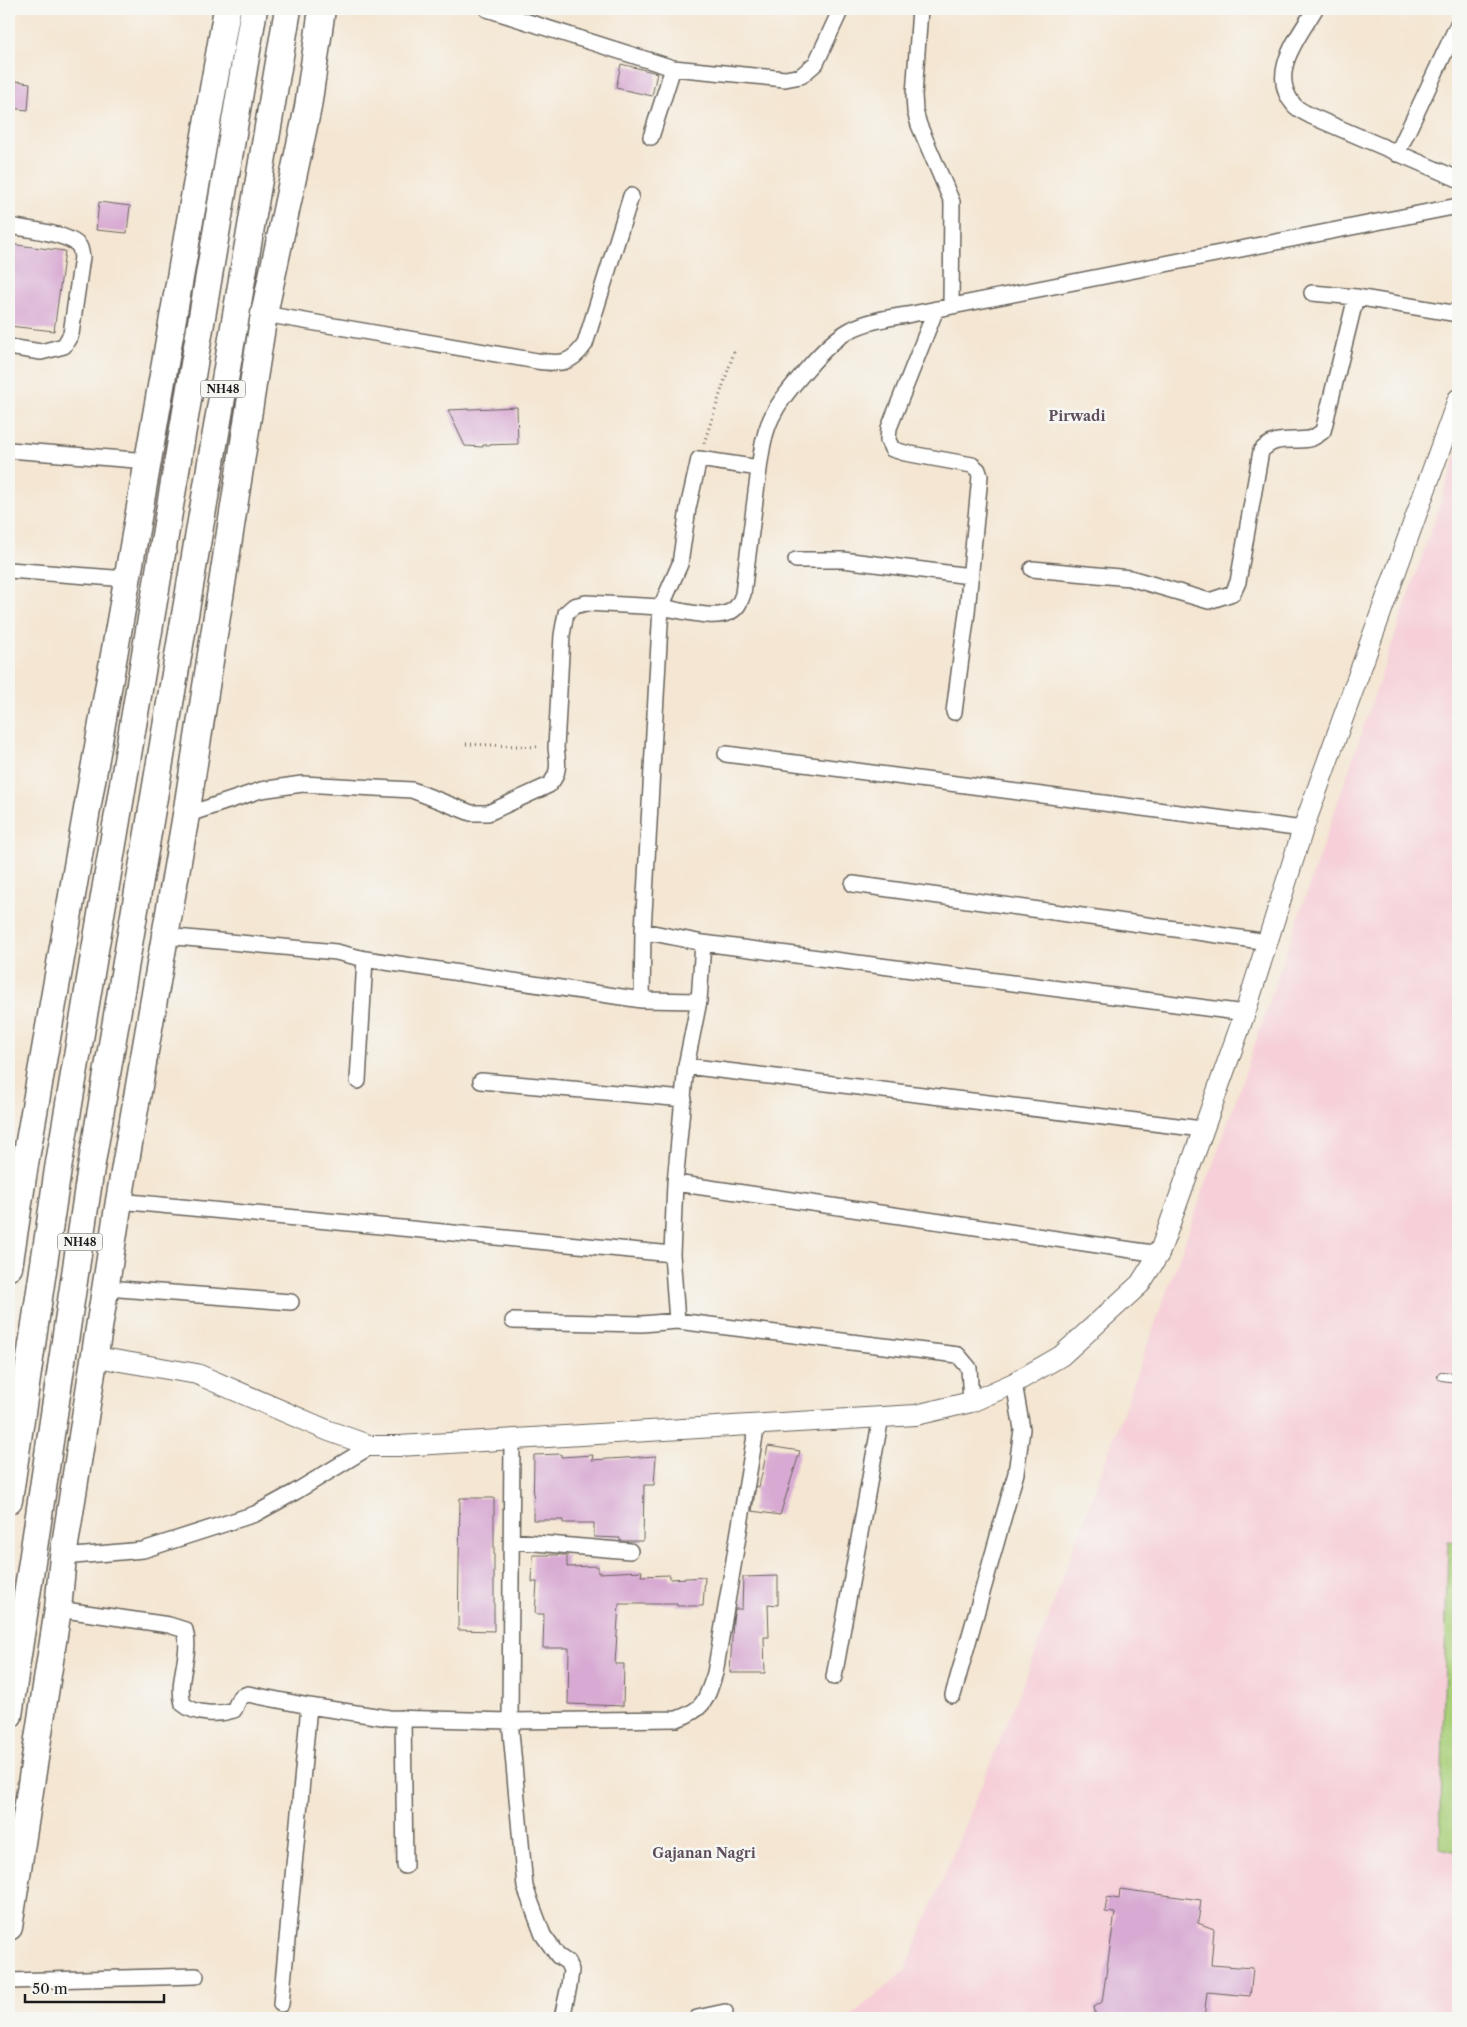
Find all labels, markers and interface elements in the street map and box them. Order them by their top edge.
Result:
road number: NH48 [200,380,246,398]
district label: Pirwadi [1049,407,1105,425]
road number: NH48 [58,1234,102,1250]
district label: Gajanan Nagri [652,1844,756,1862]
scale bar [25,1972,164,2004]
text: 50 m [32,1979,68,1998]

